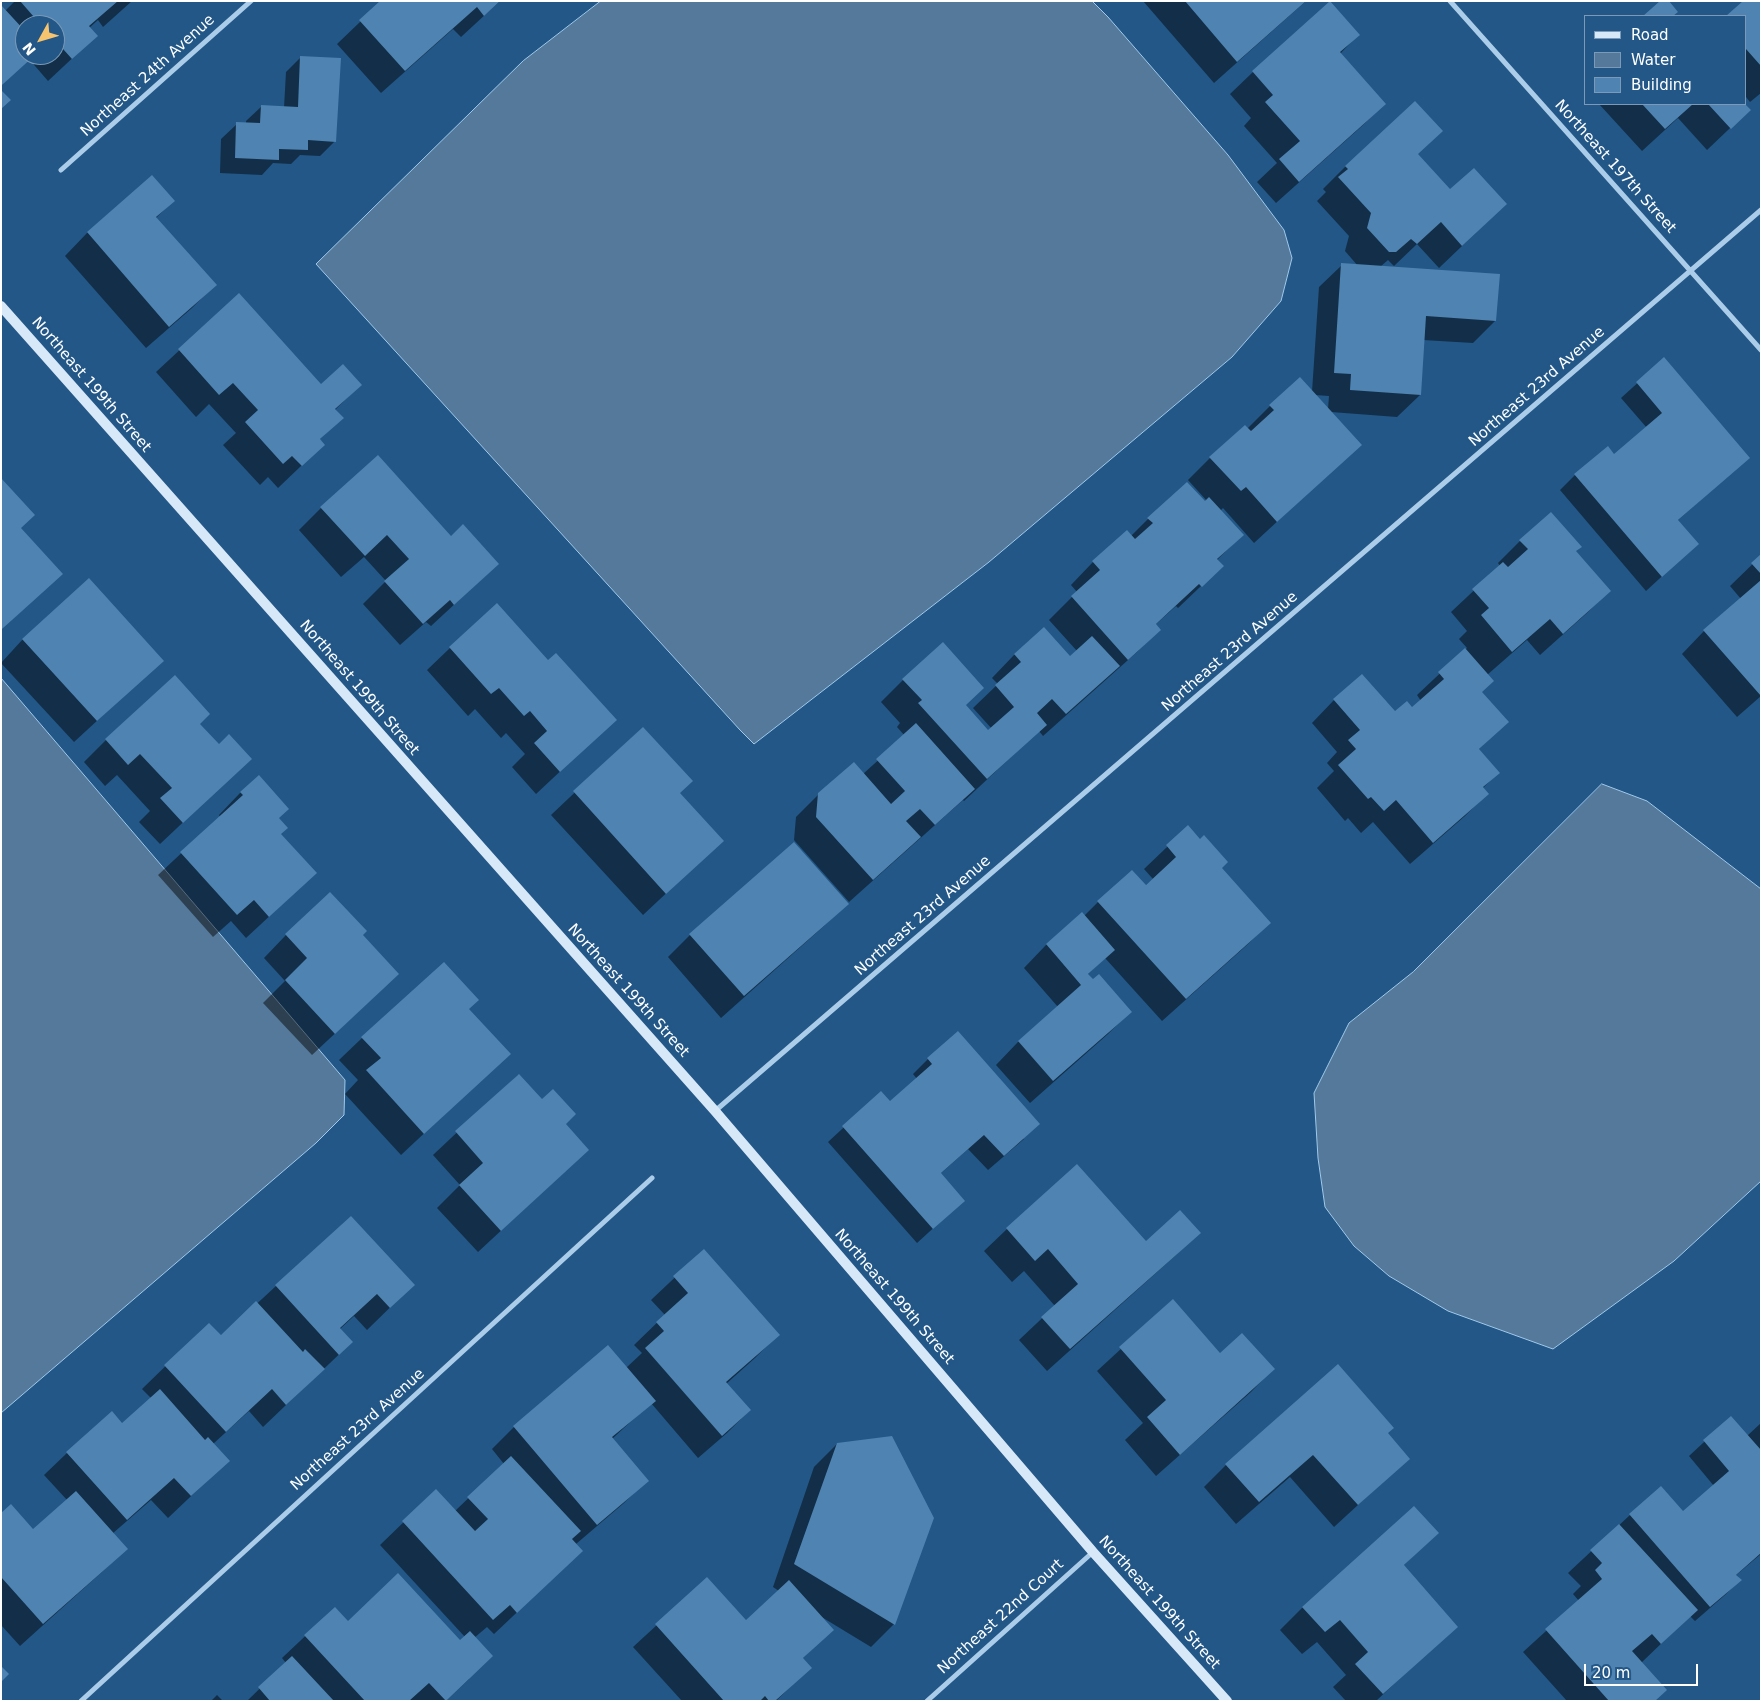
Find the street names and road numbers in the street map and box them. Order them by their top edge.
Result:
street label: Northeast 24th Avenue [77,11,219,141]
street label: Northeast 197th Street [1550,97,1680,237]
street label: Northeast 199th Street [27,314,155,456]
street label: Northeast 23rd Avenue [1465,323,1609,451]
street label: Northeast 23rd Avenue [1158,588,1302,716]
street label: Northeast 199th Street [295,617,423,759]
street label: Northeast 23rd Avenue [851,852,995,980]
street label: Northeast 199th Street [563,921,693,1061]
street label: Northeast 199th Street [830,1226,958,1368]
street label: Northeast 23rd Avenue [287,1365,429,1495]
street label: Northeast 199th Street [1094,1533,1224,1673]
street label: Northeast 22nd Court [934,1556,1068,1678]

